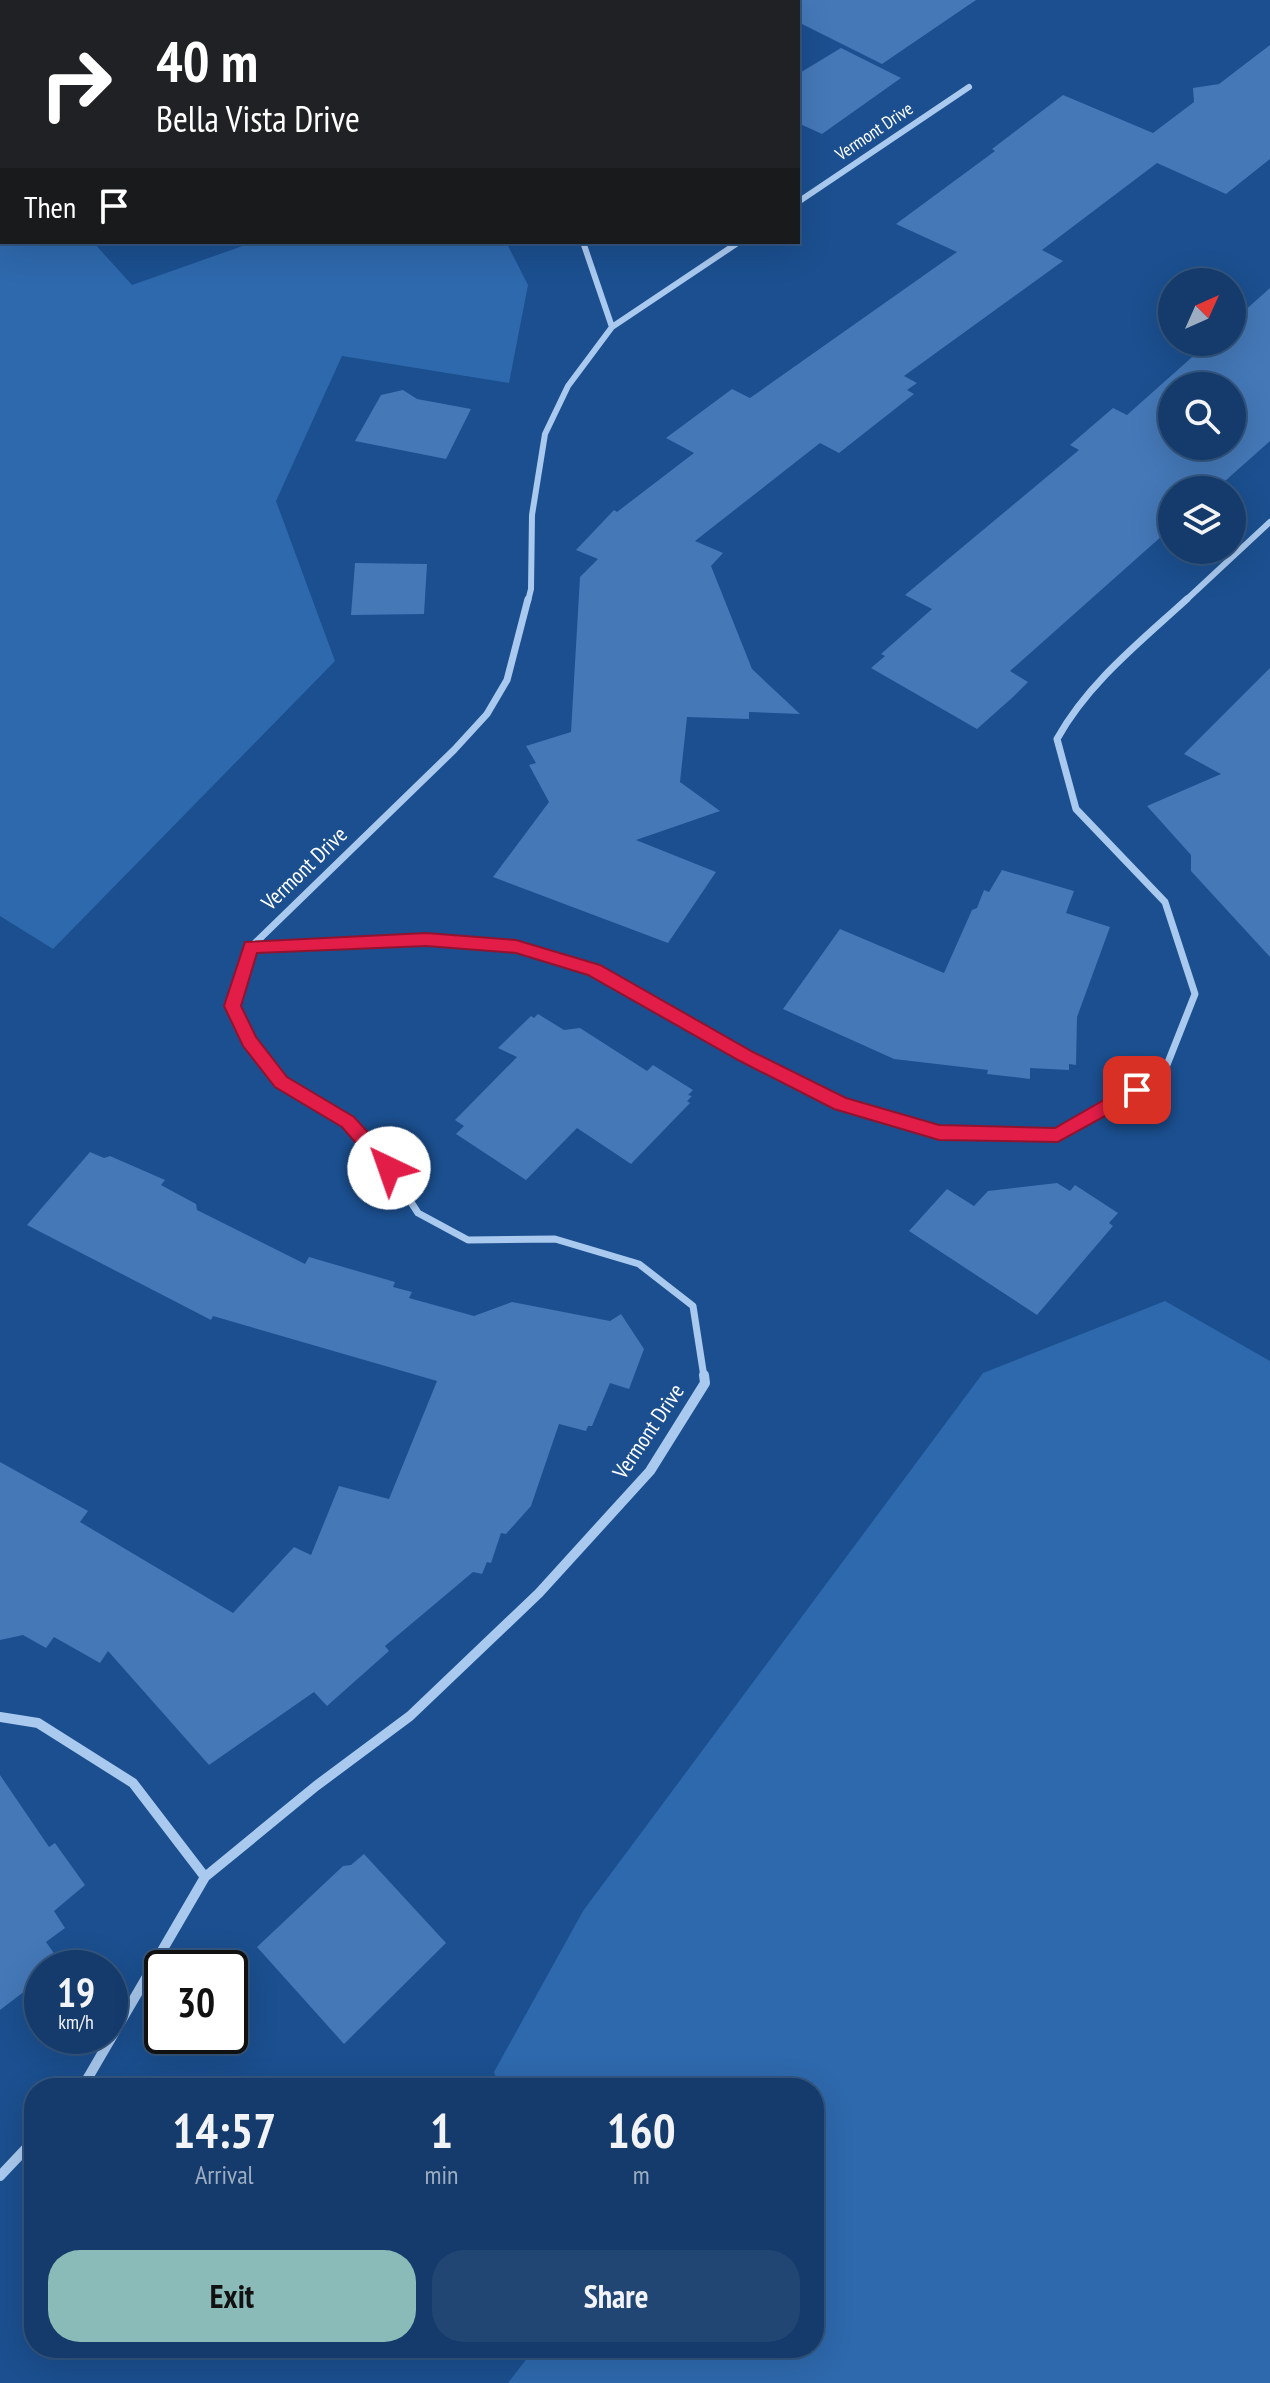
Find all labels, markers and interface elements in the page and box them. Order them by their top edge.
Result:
text: 40 m [156,25,258,97]
icon: right [24,32,128,136]
text: Bella Vista Drive [156,95,360,142]
street label: Vermont Drive [830,97,917,166]
icon: arrive [92,184,136,228]
text: Then [24,187,76,226]
north arrow [1158,268,1246,356]
map controls [1158,268,1246,564]
button: search [1158,372,1246,460]
button: layers [1158,476,1246,564]
street label: Vermont Drive [255,820,353,916]
pin [1103,1056,1171,1124]
icon: arrive [1115,1068,1159,1112]
position arrow [347,1126,431,1210]
street label: Vermont Drive [606,1378,690,1485]
speed limit sign: 30 [144,1950,248,2054]
text: 19 [57,1966,95,2018]
text: km/h [58,2009,94,2035]
text: 14:57 [172,2099,276,2161]
text: 1 [430,2099,453,2161]
text: 160 [607,2099,676,2161]
text: Arrival [195,2158,254,2191]
text: min [424,2158,458,2191]
text: m [633,2158,650,2191]
button: Exit [48,2250,416,2342]
button: Share [432,2250,800,2342]

